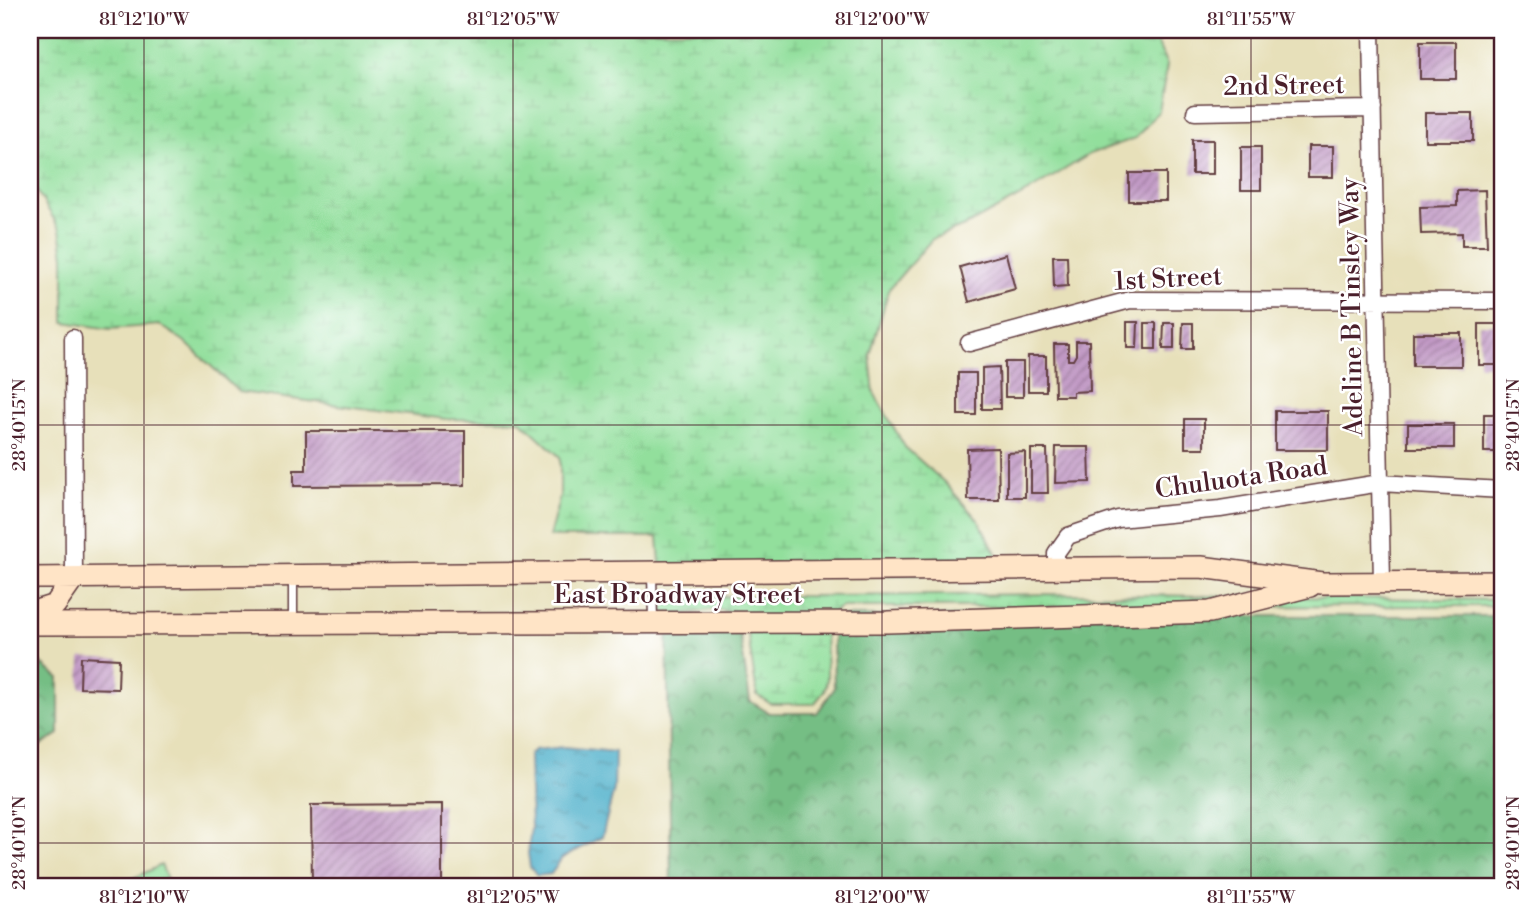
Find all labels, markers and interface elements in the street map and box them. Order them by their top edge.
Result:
text: 81°12'10"W [99,8,190,31]
text: 81°12'05"W [467,8,560,31]
text: 81°12'00"W [835,8,930,31]
text: 81°11'55"W [1207,8,1296,31]
street label: 2nd Street [1223,69,1345,103]
street label: Adeline B Tinsley Way [1334,177,1370,438]
street label: 1st Street [1113,260,1223,298]
text: 28°40'15"N [8,378,31,471]
text: 28°40'15"N [1502,378,1525,471]
street label: Chuluota Road [1153,450,1329,506]
street label: East Broadway Street [554,579,802,611]
text: 28°40'10"N [8,795,31,890]
text: 28°40'10"N [1502,795,1525,890]
text: 81°12'10"W [99,886,190,909]
text: 81°12'05"W [467,886,560,909]
text: 81°12'00"W [835,886,930,909]
text: 81°11'55"W [1207,886,1296,909]

